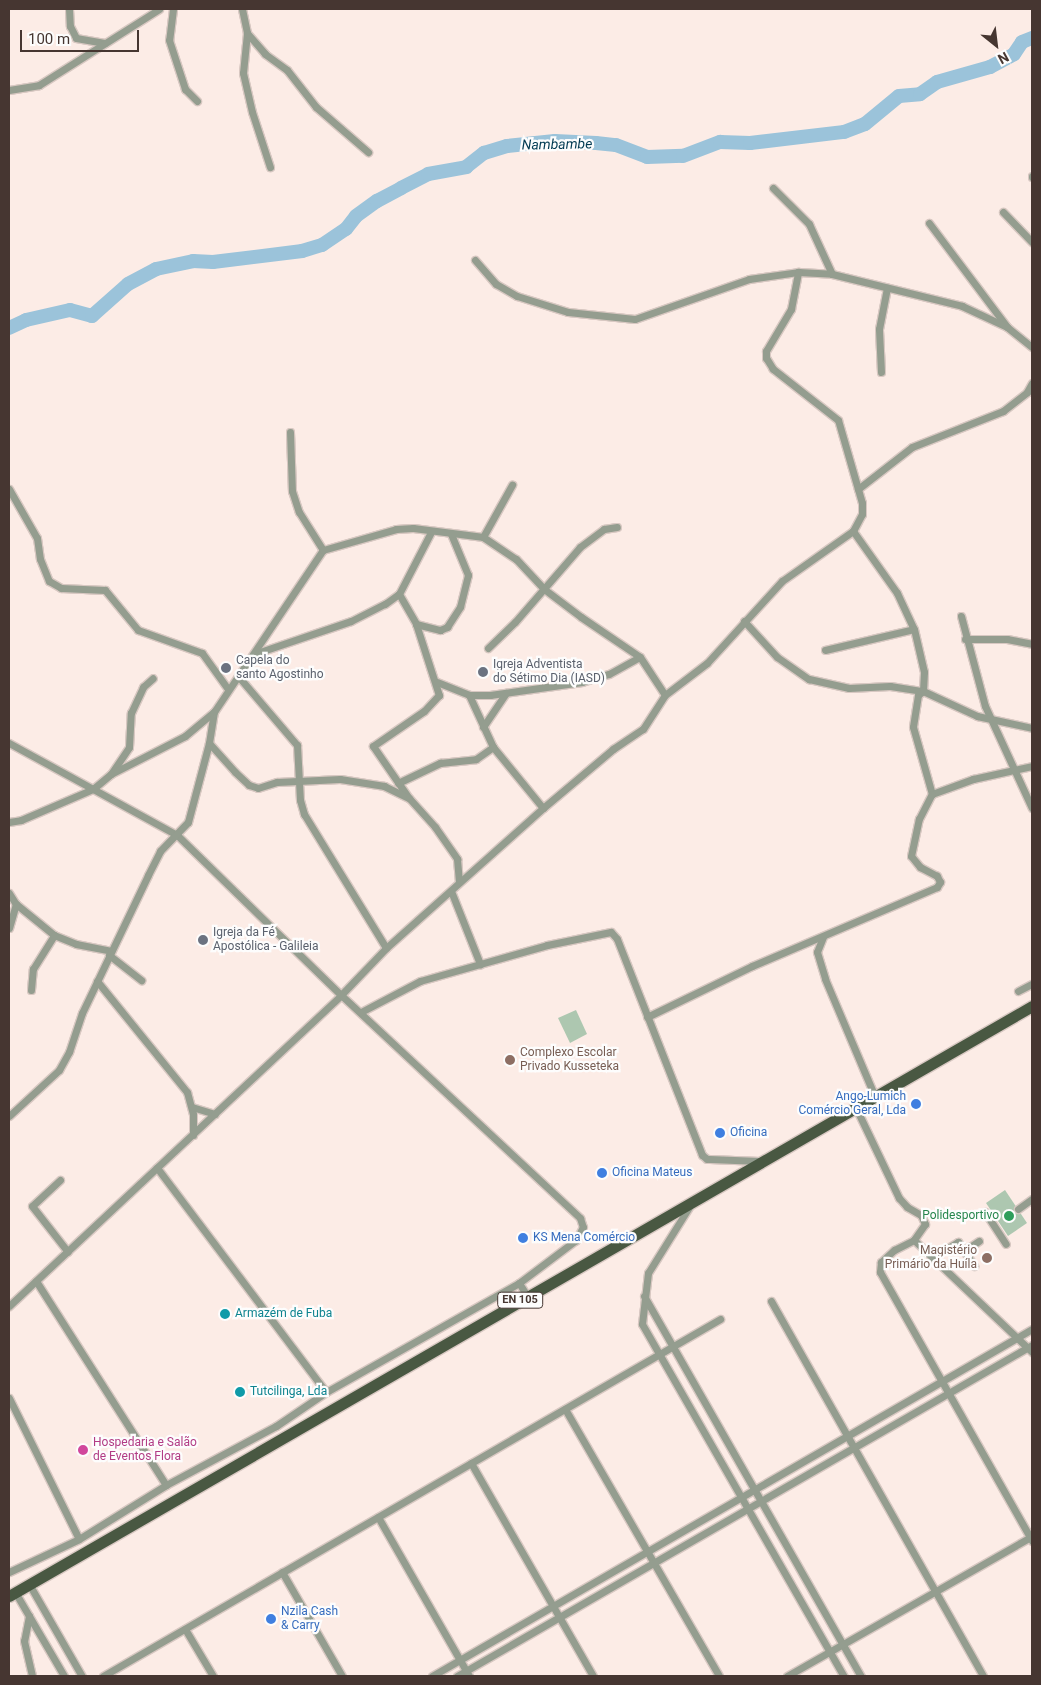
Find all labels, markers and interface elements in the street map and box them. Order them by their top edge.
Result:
scale bar [22,20,141,52]
north arrow [971,20,1021,70]
text: 100 m [28,30,70,48]
text: N [995,49,1011,68]
water label: Nambambe [521,135,593,153]
place label: Capela do santo Agostinho [236,654,324,682]
place label: Igreja Adventista do Sétimo Dia (IASD) [493,658,605,686]
marker: Capela do santo Agostinho [220,662,232,674]
marker: Igreja Adventista do Sétimo Dia (IASD) [477,666,489,678]
place label: Igreja da Fé Apostólica - Galileia [213,926,318,954]
marker: Igreja da Fé Apostólica - Galileia [197,934,209,946]
place label: Complexo Escolar Privado Kusseteka [520,1046,619,1074]
marker: Complexo Escolar Privado Kusseteka [504,1054,516,1066]
place label: Ango-Lumich Comércio Geral, Lda [799,1090,906,1118]
marker: Ango-Lumich Comércio Geral, Lda [910,1098,922,1110]
place label: Oficina [730,1126,767,1140]
marker: Oficina [714,1127,726,1139]
place label: Oficina Mateus [612,1166,692,1180]
marker: Oficina Mateus [596,1167,608,1179]
place label: Polidesportivo [922,1209,999,1223]
marker: Polidesportivo [1003,1210,1015,1222]
place label: KS Mena Comércio [533,1231,635,1245]
marker: KS Mena Comércio [517,1232,529,1244]
place label: Magistério Primário da Huíla [885,1244,977,1272]
marker: Magistério Primário da Huíla [981,1252,993,1264]
road number: EN 105 [496,1292,544,1308]
place label: Armazém de Fuba [235,1307,332,1321]
marker: Armazém de Fuba [219,1308,231,1320]
place label: Tutcilinga, Lda [250,1385,327,1399]
marker: Tutcilinga, Lda [234,1386,246,1398]
place label: Hospedaria e Salão de Eventos Flora [93,1436,197,1464]
marker: Hospedaria e Salão de Eventos Flora [77,1444,89,1456]
place label: Nzila Cash & Carry [281,1605,338,1633]
marker: Nzila Cash & Carry [265,1613,277,1625]

